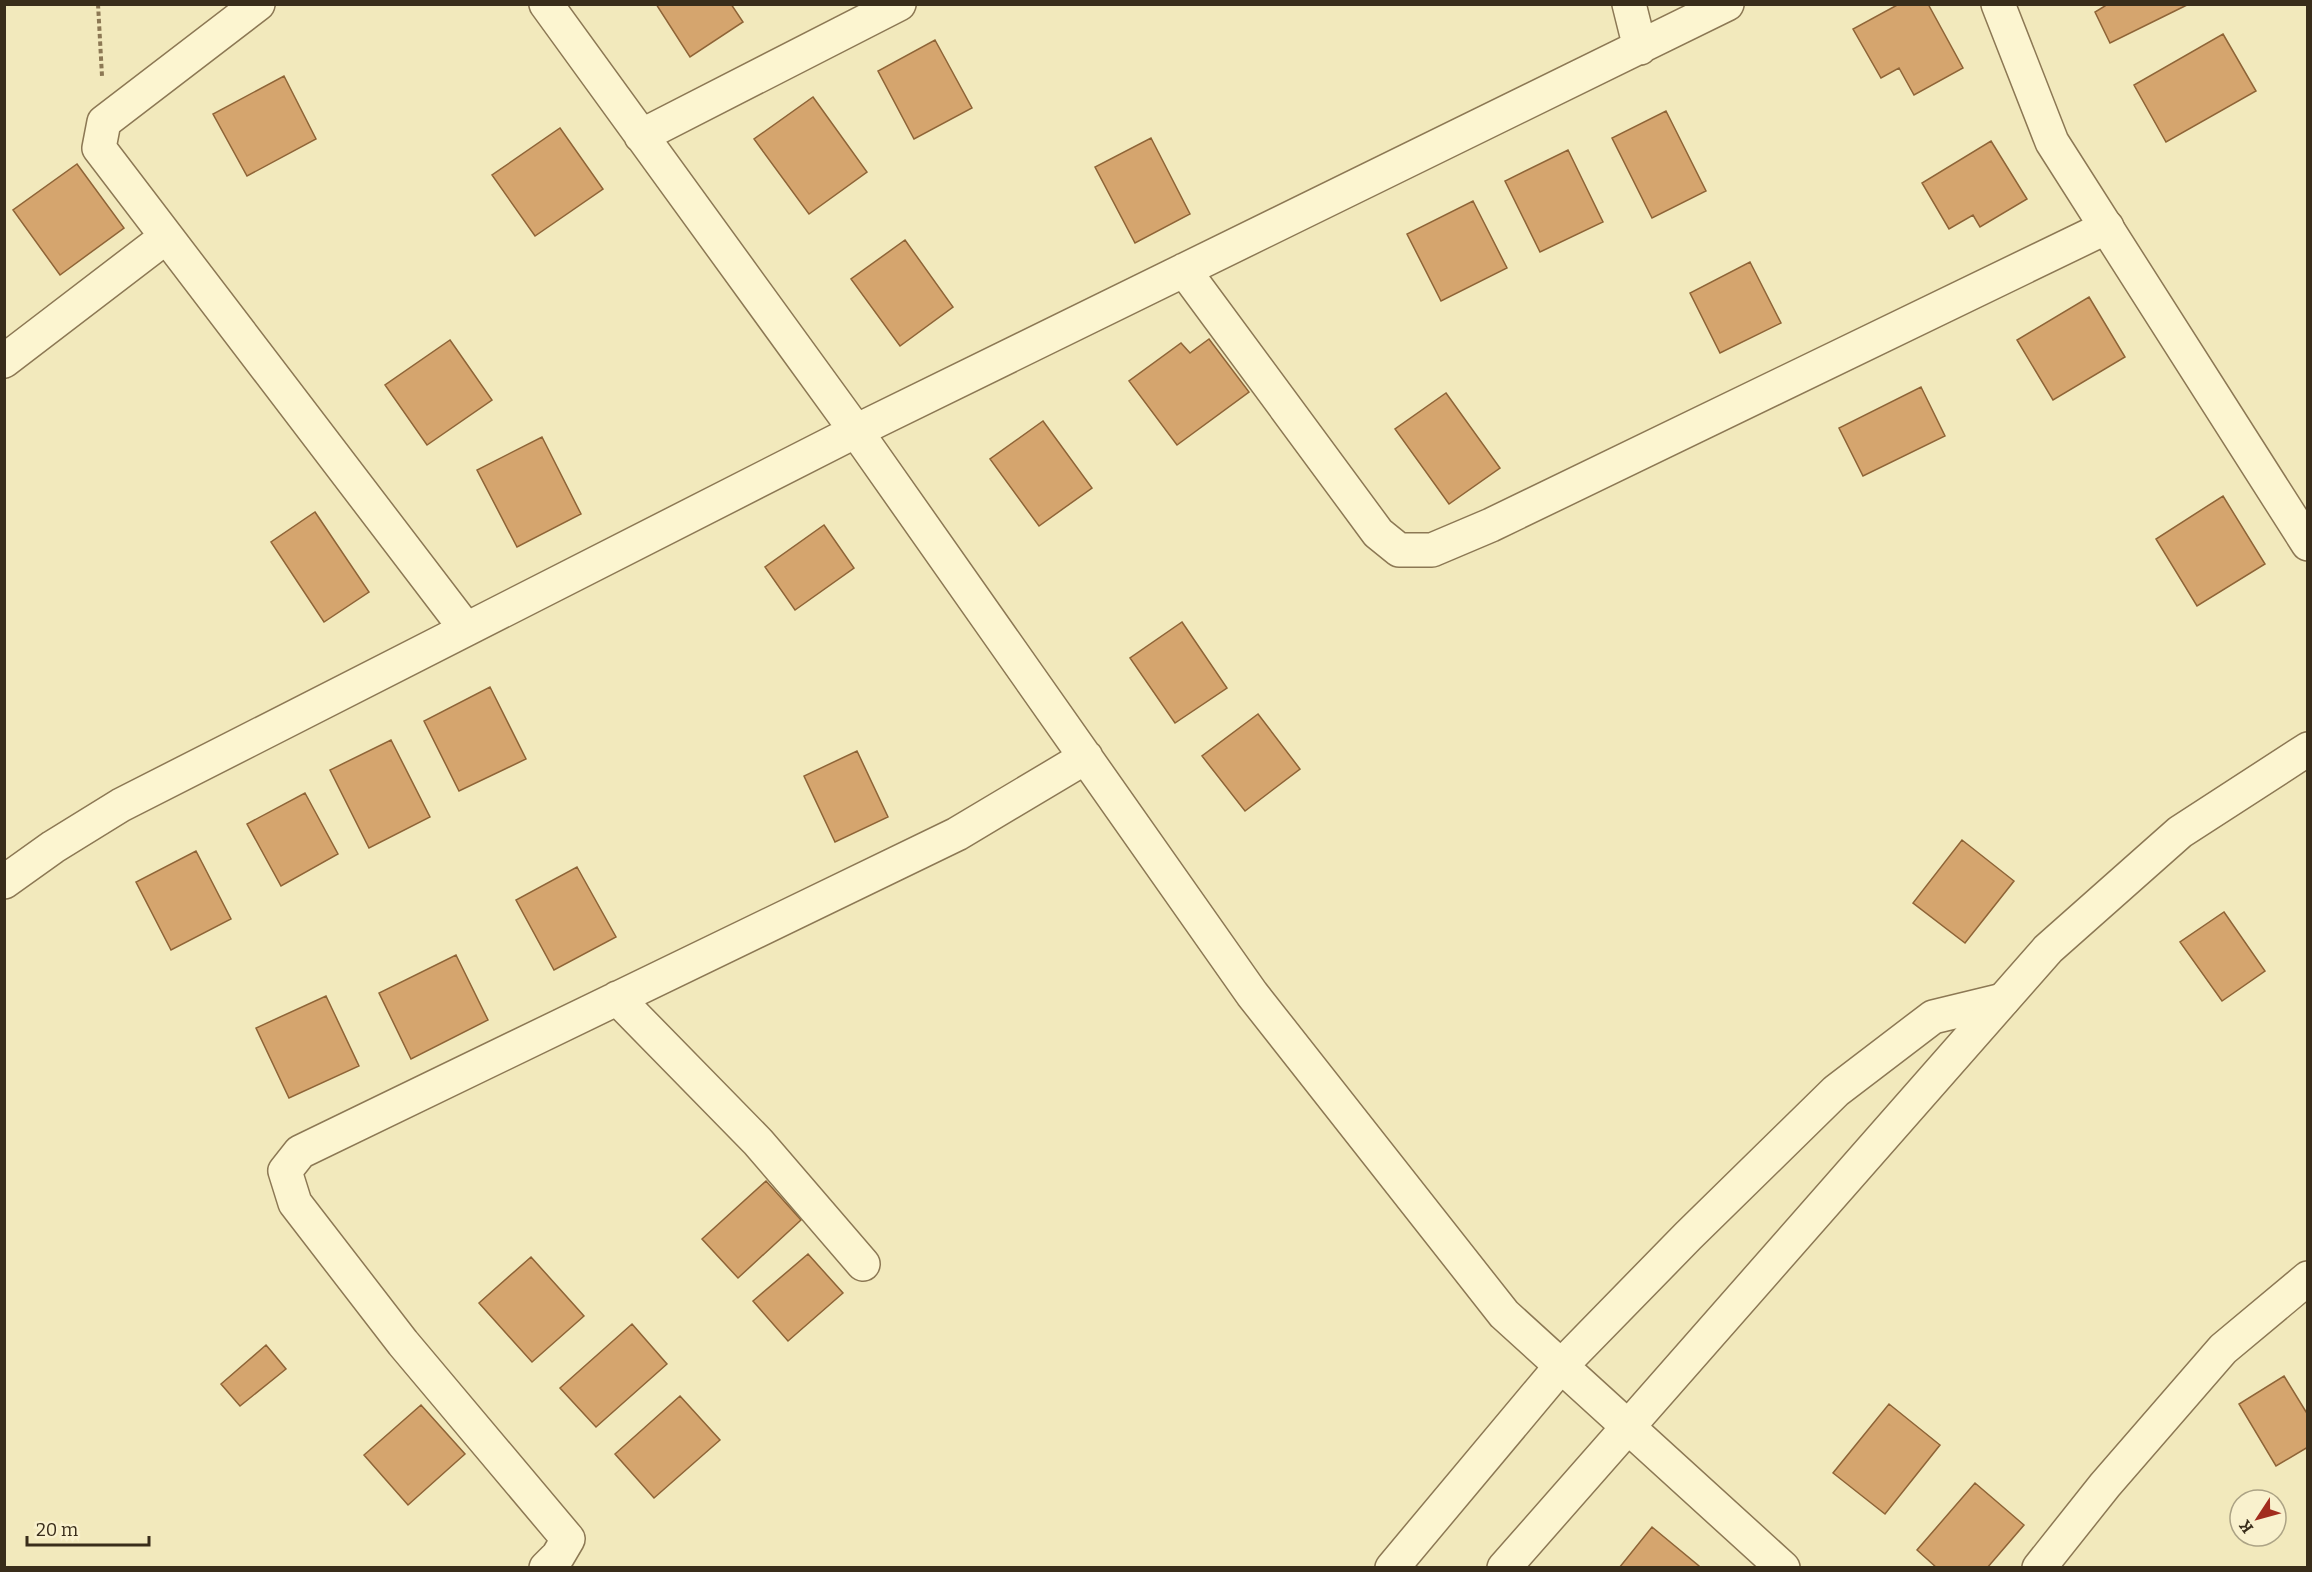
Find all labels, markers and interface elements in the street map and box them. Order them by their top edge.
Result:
north arrow [2228,1488,2288,1548]
scale bar [27,1509,148,1547]
text: K [2235,1516,2257,1537]
text: 20 m [36,1519,78,1541]

